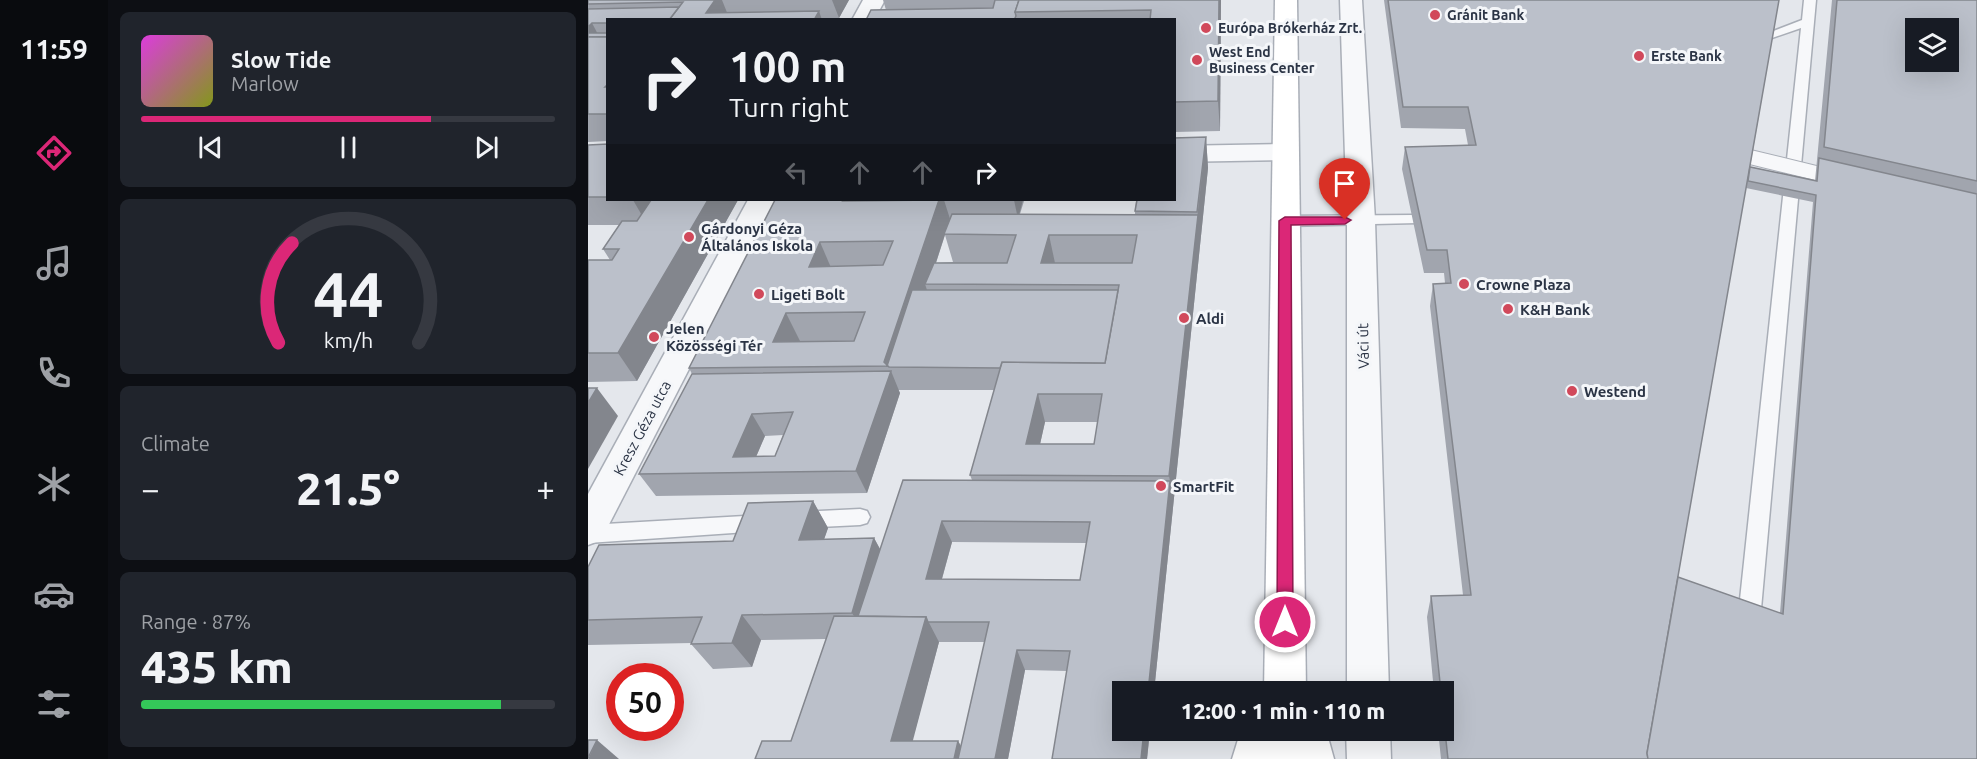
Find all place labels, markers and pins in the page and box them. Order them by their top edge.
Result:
place label: Gránit Bank [1447,7,1524,23]
marker: Gránit Bank [1428,8,1442,22]
place label: Európa Brókerház Zrt. [1218,20,1362,36]
marker: Európa Brókerház Zrt. [1199,21,1213,35]
place label: West End Business Center [1209,44,1315,76]
place label: Erste Bank [1651,48,1722,64]
marker: Erste Bank [1632,49,1646,63]
marker: West End Business Center [1190,53,1204,67]
pin [1319,158,1370,220]
place label: Gárdonyi Géza Általános Iskola [701,220,813,254]
marker: Gárdonyi Géza Általános Iskola [682,230,696,244]
place label: Crowne Plaza [1476,276,1571,293]
marker: Crowne Plaza [1457,277,1471,291]
place label: Ligeti Bolt [771,286,846,303]
marker: Ligeti Bolt [752,287,766,301]
place label: K&H Bank [1520,301,1591,318]
marker: K&H Bank [1501,302,1515,316]
place label: Aldi [1196,310,1224,327]
marker: Aldi [1177,311,1191,325]
place label: Jelen Közösségi Tér [666,320,764,354]
marker: Jelen Közösségi Tér [647,330,661,344]
place label: Westend [1584,383,1646,400]
marker: Westend [1565,384,1579,398]
place label: SmartFit [1173,478,1235,495]
marker: SmartFit [1154,479,1168,493]

